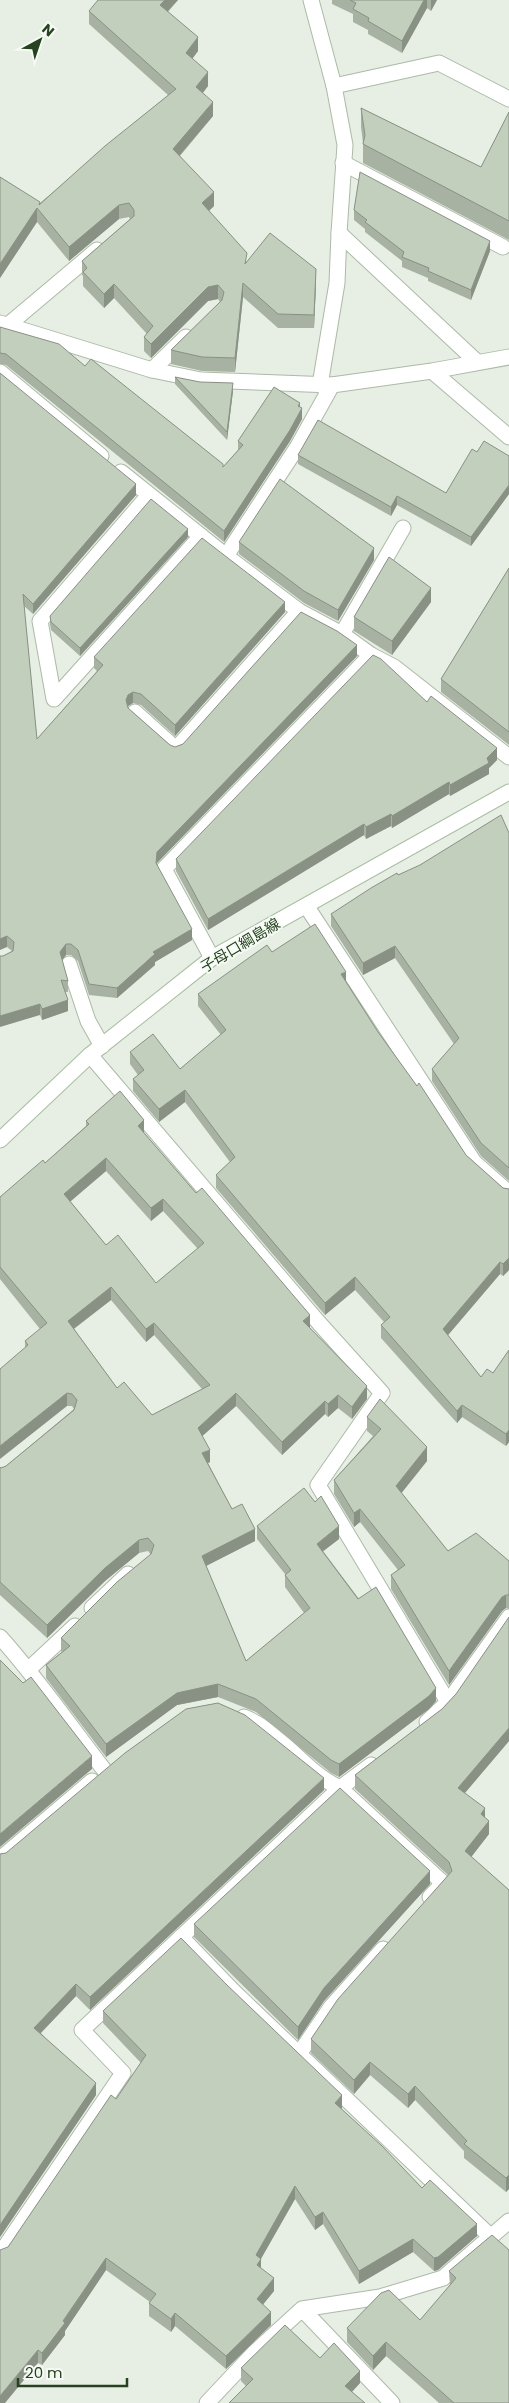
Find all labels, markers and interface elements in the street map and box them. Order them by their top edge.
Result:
north arrow [15,15,65,65]
text: N [38,19,59,41]
street label: 子母口綱島線 [196,913,284,977]
scale bar [18,2356,126,2388]
text: 20 m [25,2362,63,2383]

